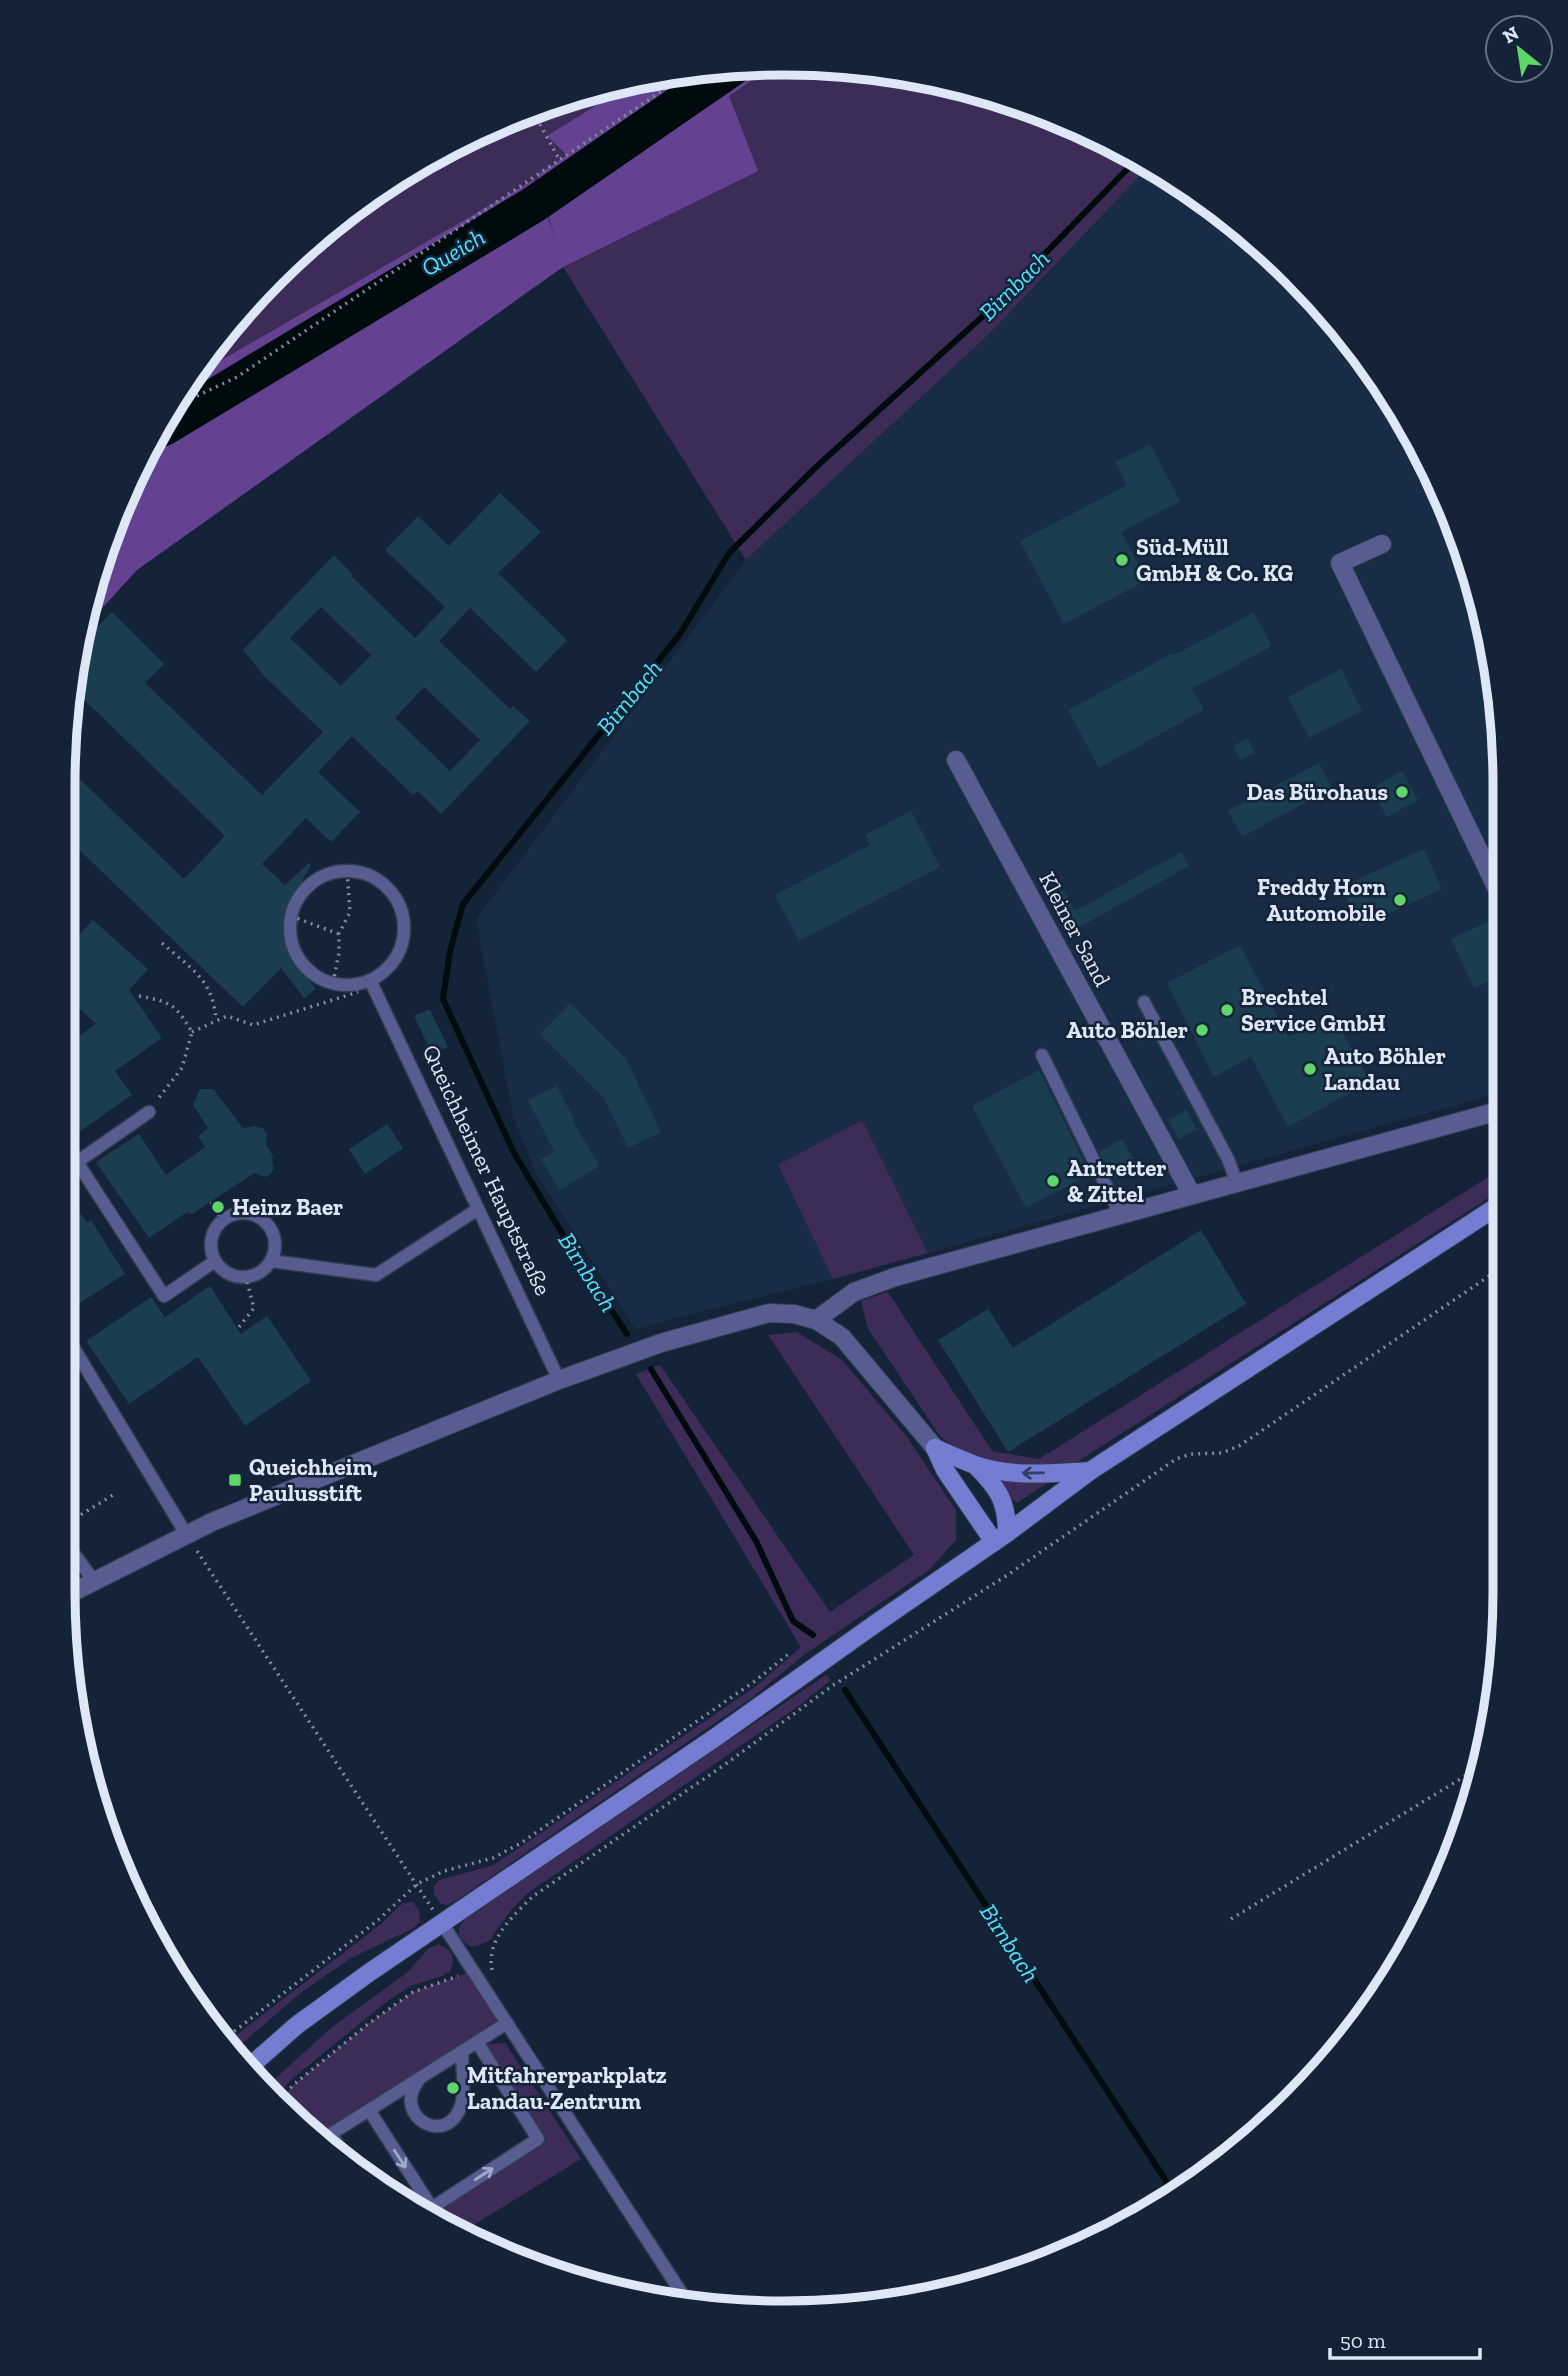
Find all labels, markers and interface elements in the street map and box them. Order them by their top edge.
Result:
north arrow [1484,14,1554,84]
text: N [1499,21,1523,48]
water label: Queich [416,222,490,282]
water label: Birnbach [973,244,1055,326]
place label: Süd-Müll GmbH & Co. KG [1136,533,1294,587]
marker: Süd-Müll GmbH & Co. KG [1114,552,1130,568]
water label: Birnbach [590,654,668,740]
place label: Das Bürohaus [1247,778,1388,806]
marker: Das Bürohaus [1394,784,1410,800]
street label: Kleiner Sand [1033,867,1117,991]
place label: Freddy Horn Automobile [1257,873,1386,927]
marker: Freddy Horn Automobile [1392,892,1408,908]
place label: Brechtel Service GmbH [1241,983,1386,1037]
marker: Brechtel Service GmbH [1219,1002,1235,1018]
place label: Auto Böhler [1066,1016,1188,1044]
marker: Auto Böhler [1194,1022,1210,1038]
street label: Queichheimer Hauptstraße [417,1040,557,1300]
place label: Auto Böhler Landau [1324,1042,1446,1096]
marker: Auto Böhler Landau [1302,1061,1318,1077]
place label: Antretter & Zittel [1067,1154,1166,1208]
marker: Antretter & Zittel [1045,1173,1061,1189]
place label: Heinz Baer [232,1193,343,1221]
marker: Heinz Baer [210,1199,226,1215]
water label: Birnbach [552,1227,624,1317]
place label: Queichheim, Paulusstift [249,1453,378,1507]
one-way arrow [1022,1466,1045,1480]
marker: Queichheim, Paulusstift [227,1472,243,1488]
water label: Birnbach [974,1898,1046,1988]
place label: Mitfahrerparkplatz Landau-Zentrum [467,2061,667,2115]
marker: Mitfahrerparkplatz Landau-Zentrum [445,2080,461,2096]
one-way arrow [394,2149,408,2169]
one-way arrow [474,2167,494,2181]
scale bar [1330,2316,1480,2360]
text: 50 m [1340,2328,1386,2353]

